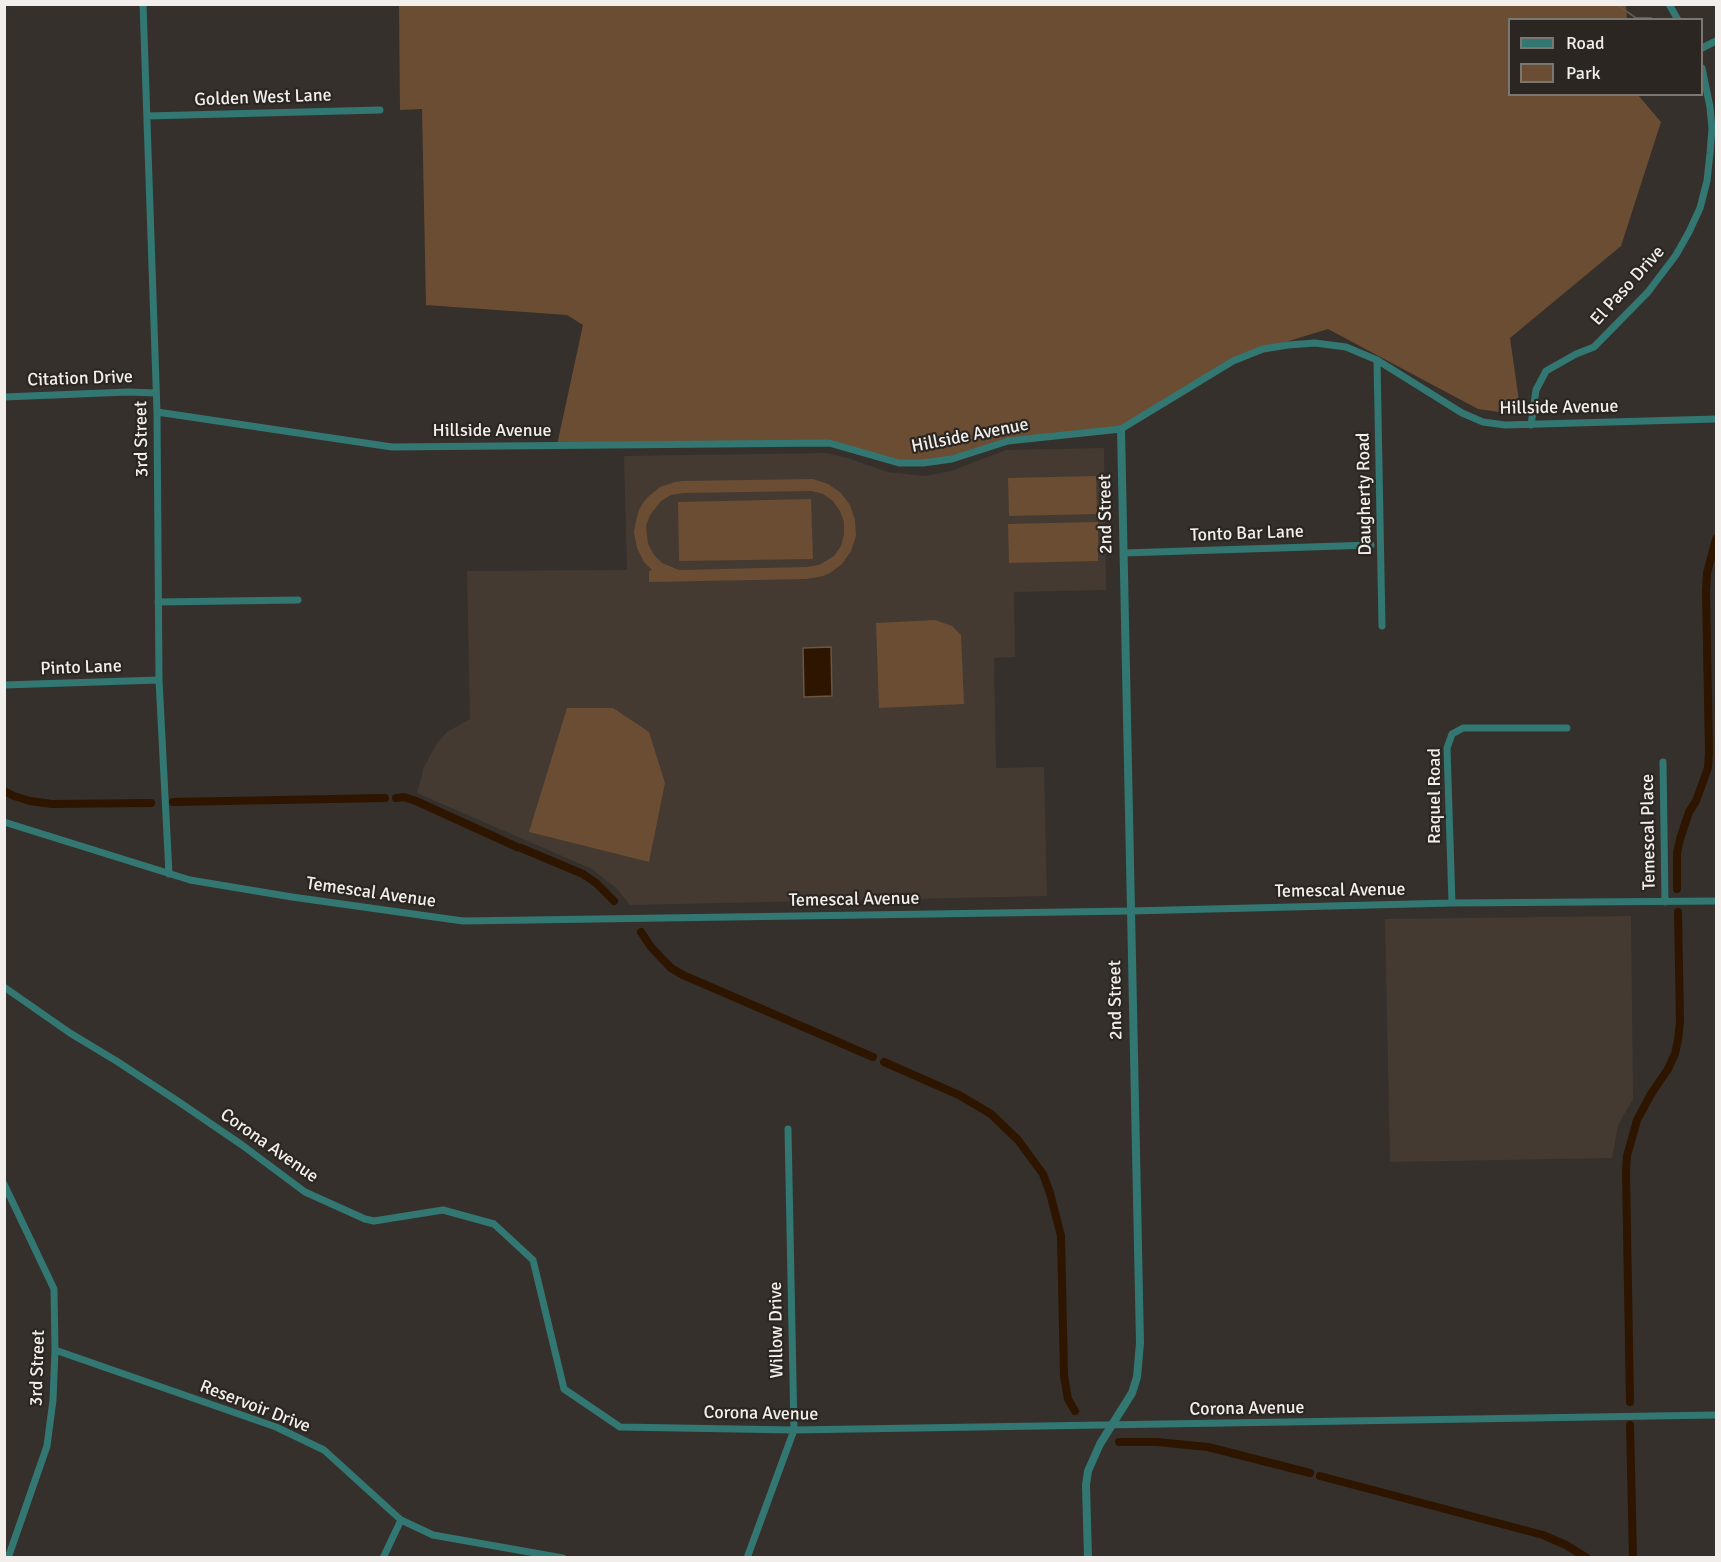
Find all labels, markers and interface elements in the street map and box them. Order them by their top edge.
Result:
legend [1508,18,1703,96]
text: Road [1566,32,1605,54]
text: Park [1566,62,1601,84]
street label: Golden West Lane [194,85,332,111]
street label: El Paso Drive [1587,242,1669,330]
street label: Citation Drive [27,366,133,392]
street label: Hillside Avenue [1499,396,1619,420]
street label: 3rd Street [131,401,153,477]
street label: Hillside Avenue [910,414,1030,458]
street label: Hillside Avenue [433,420,551,442]
street label: Daugherty Road [1353,432,1377,556]
street label: 2nd Street [1095,474,1117,554]
street label: Tonto Bar Lane [1190,521,1304,547]
street label: Pinto Lane [40,656,122,680]
street label: Raquel Road [1424,748,1446,844]
street label: Temescal Place [1637,774,1661,890]
street label: Temescal Avenue [305,873,437,913]
street label: Temescal Avenue [1274,879,1406,903]
street label: Temescal Avenue [788,888,920,912]
street label: 2nd Street [1105,960,1127,1040]
street label: Corona Avenue [216,1104,322,1188]
street label: Willow Drive [765,1281,789,1379]
street label: 3rd Street [26,1329,50,1407]
street label: Reservoir Drive [197,1376,313,1438]
street label: Corona Avenue [1189,1397,1305,1421]
street label: Corona Avenue [703,1402,819,1426]

